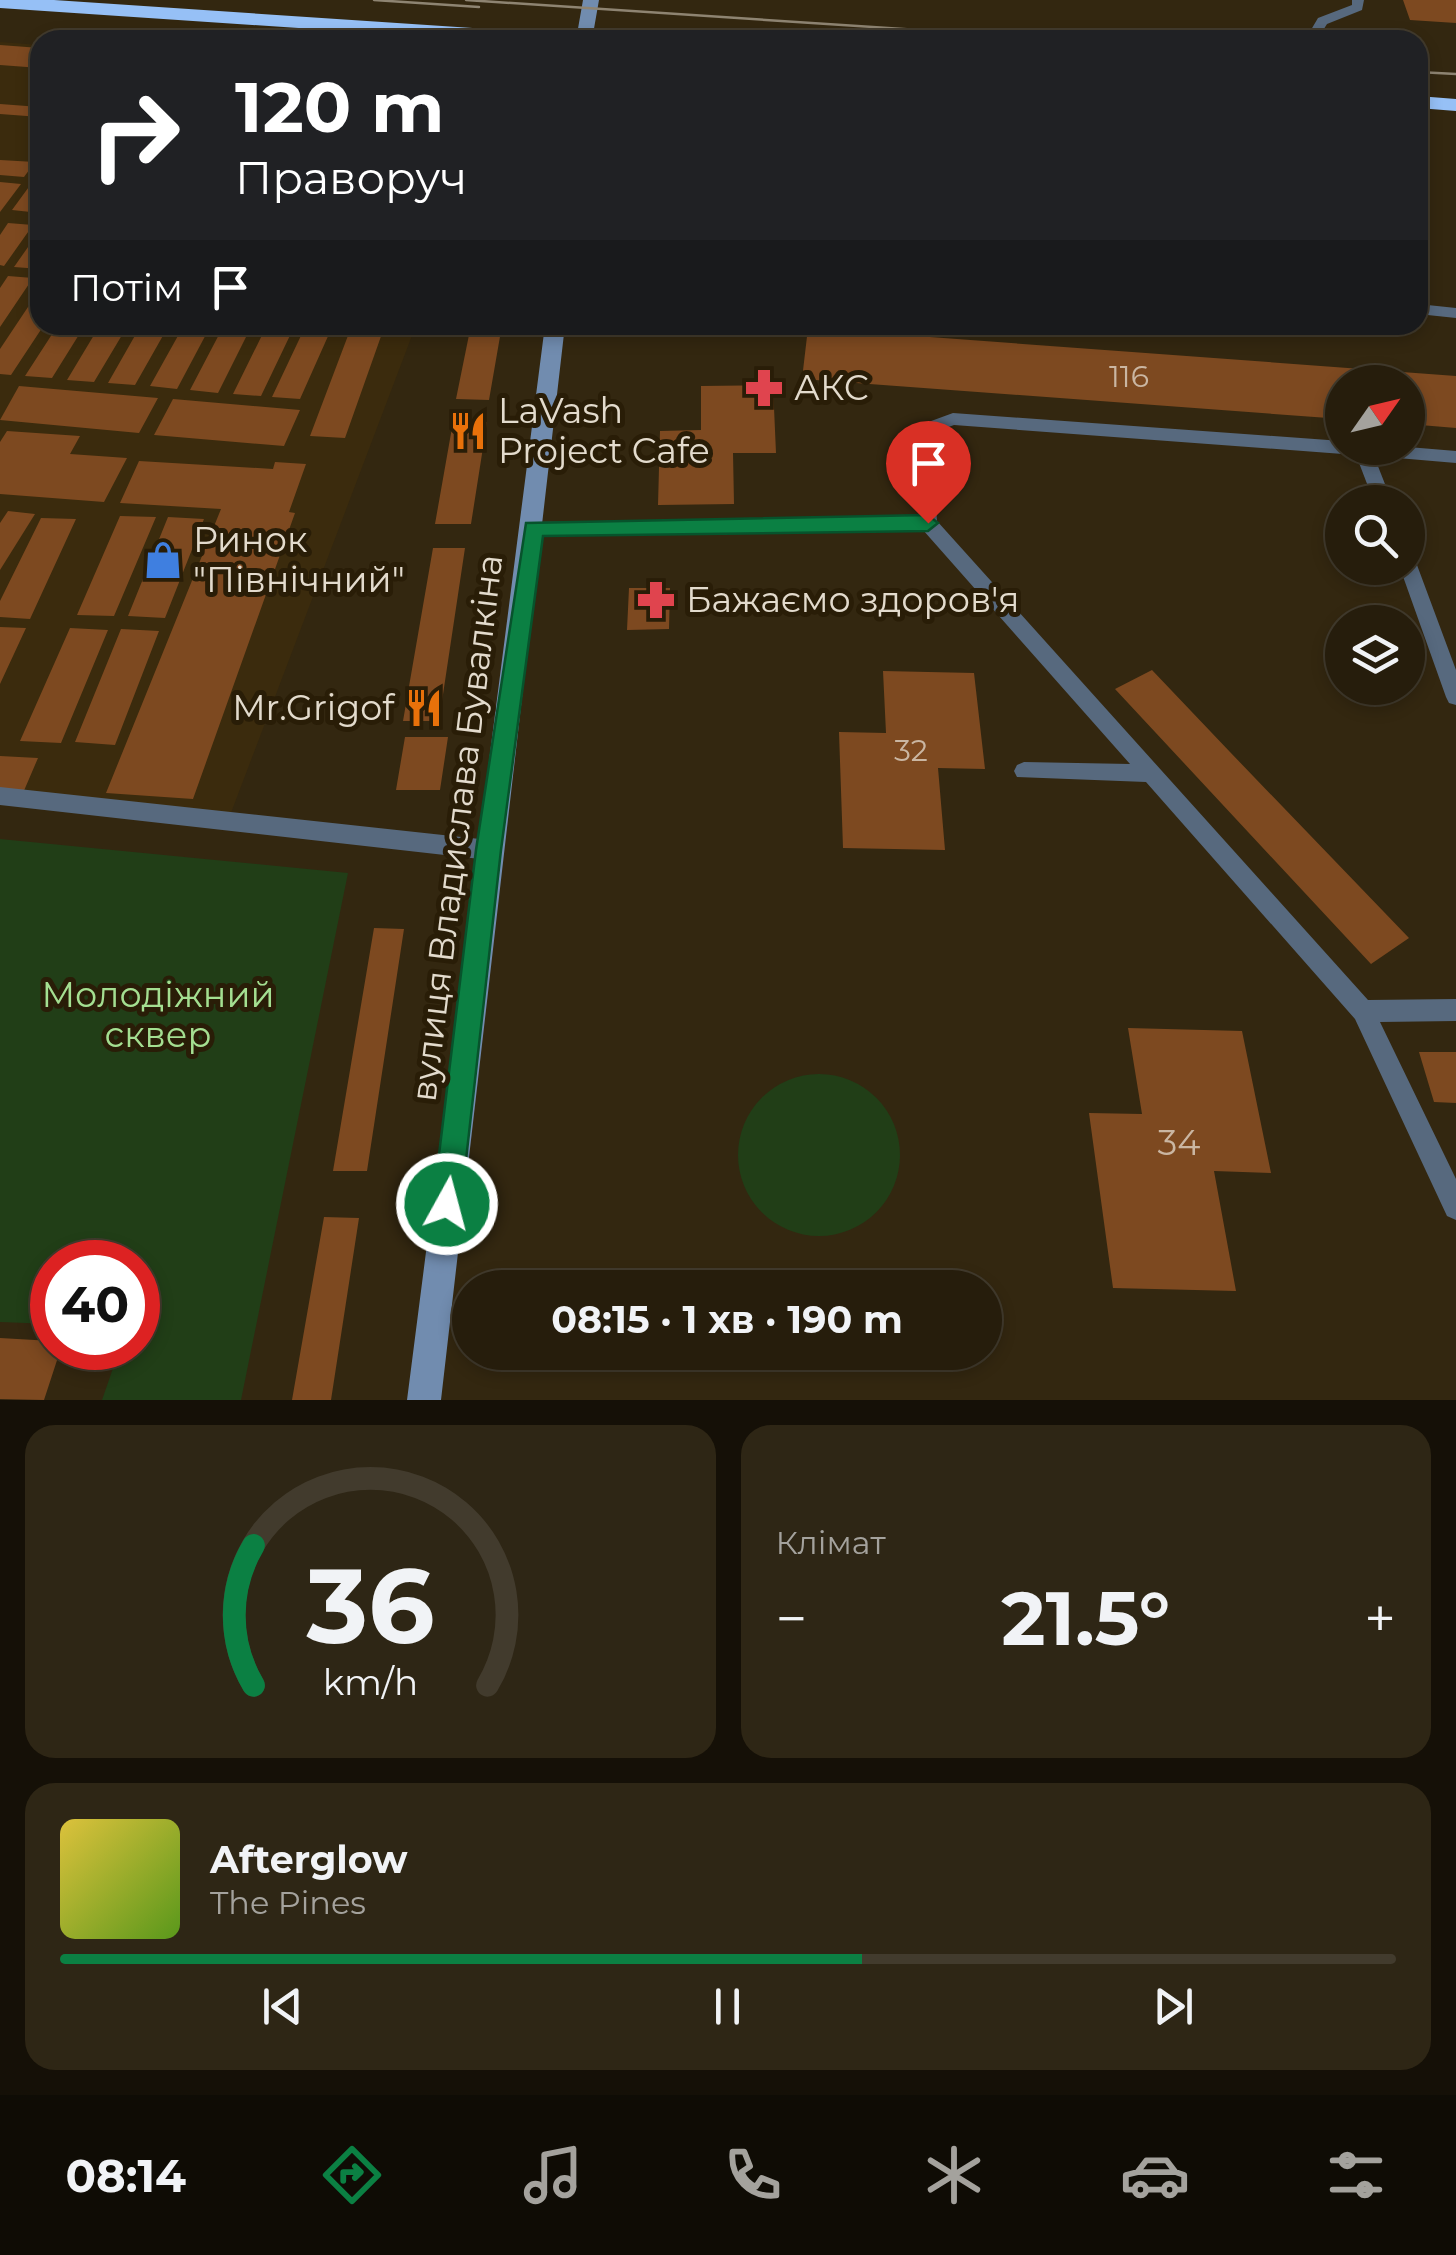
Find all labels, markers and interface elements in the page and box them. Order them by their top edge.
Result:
text: 120 m [235,64,445,150]
icon: right [70,70,200,200]
text: Праворуч [235,150,467,205]
icon: arrive [203,260,258,315]
text: Потім [70,264,183,311]
house number: 116 [1109,358,1149,395]
north arrow [1325,365,1425,465]
map controls [1325,365,1425,705]
place label: АКС [794,366,869,409]
pharmacy icon: АКС [743,367,785,409]
place label: LaVash Project Cafe [498,389,710,472]
restaurant icon: LaVash Project Cafe [447,410,489,452]
pin [886,421,971,524]
icon: arrive [901,436,956,491]
button: search [1325,485,1425,585]
place label: Ринок "Північний" [193,518,405,601]
shop icon: Ринок "Північний" [142,539,184,581]
street label: вулиця Владислава Бувалкіна [402,552,511,1104]
place label: Бажаємо здоров'я [686,578,1019,621]
pharmacy icon: Бажаємо здоров'я [635,579,677,621]
button: layers [1325,605,1425,705]
place label: Mr.Grigof [232,686,396,729]
restaurant icon: Mr.Grigof [403,687,445,729]
house number: 32 [894,732,928,769]
park label: Молодіжний сквер [41,973,275,1056]
house number: 34 [1158,1121,1200,1164]
position arrow [395,1152,499,1256]
speed limit sign: 40 [30,1240,160,1370]
text: 08:15 · 1 хв · 190 m [551,1296,903,1343]
text: Клімат [776,1523,886,1562]
text: 36 [305,1542,434,1669]
text: 21.5° [1001,1572,1170,1664]
text: − [776,1585,807,1652]
text: + [1364,1585,1396,1652]
text: km/h [323,1660,418,1704]
text: Afterglow [210,1836,408,1883]
text: The Pines [210,1883,366,1922]
icon: previous [255,1979,310,2034]
icon: pause [700,1979,755,2034]
icon: next [1146,1979,1201,2034]
icon: directions [317,2140,387,2210]
icon: music [518,2140,588,2210]
icon: phone [718,2140,788,2210]
icon: climate [919,2140,989,2210]
icon: car [1120,2140,1190,2210]
icon: filters [1321,2140,1391,2210]
text: 08:14 [65,2148,186,2203]

